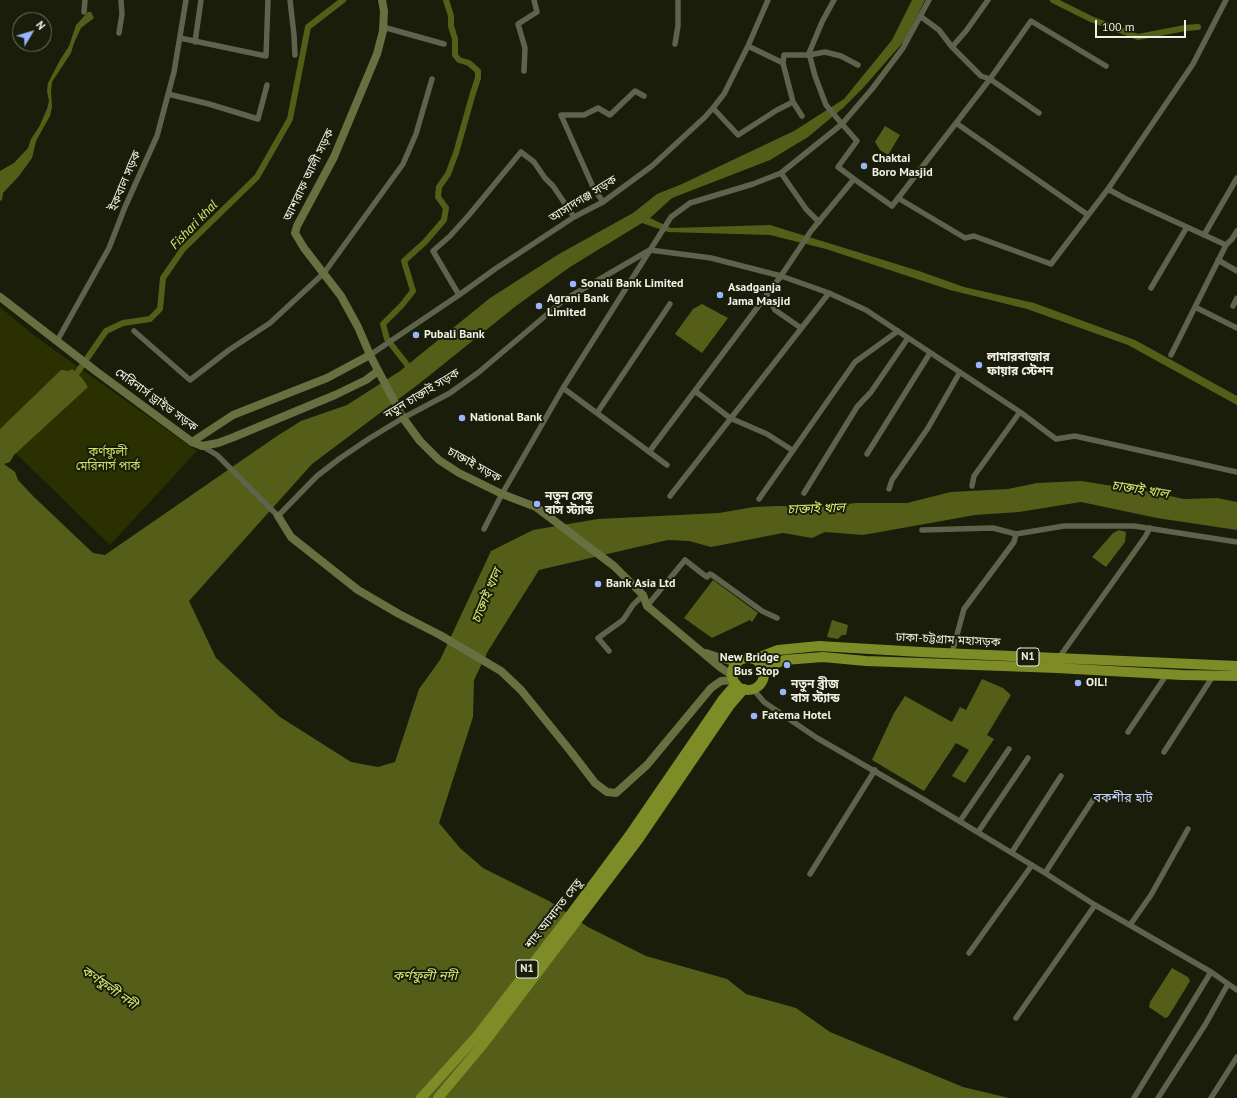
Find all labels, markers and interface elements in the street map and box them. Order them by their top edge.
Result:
north arrow [12,12,52,52]
scale bar [1097,12,1188,38]
text: N [33,18,48,32]
text: 100 m [1102,19,1135,34]
street label: আশরাফ আলী সড়ক [281,127,337,223]
street label: ইকবাল সড়ক [106,149,144,213]
place label: Chaktai Boro Masjid [872,152,933,180]
marker: Chaktai Boro Masjid [859,161,869,171]
street label: আসাদগঞ্জ সড়ক [547,172,619,226]
water label: Fishari khal [167,197,221,253]
place label: Sonali Bank Limited [581,277,684,291]
marker: Sonali Bank Limited [568,279,578,289]
place label: Asadganja Jama Masjid [728,281,790,309]
marker: Asadganja Jama Masjid [715,290,725,300]
place label: Agrani Bank Limited [547,292,609,320]
marker: Agrani Bank Limited [534,301,544,311]
place label: Pubali Bank [424,328,485,342]
marker: Pubali Bank [411,330,421,340]
place label: লামারবাজার ফায়ার স্টেশন [987,351,1053,379]
marker: লামারবাজার ফায়ার স্টেশন [974,360,984,370]
street label: মেরিনার্স ড্রাইভ সড়ক [112,365,200,435]
street label: নতুন চাক্তাই সড়ক [382,366,462,422]
place label: National Bank [470,411,542,425]
marker: National Bank [457,413,467,423]
street label: চাক্তাই সড়ক [445,444,503,486]
park label: কর্ণফুলী মেরিনার্স পার্ক [76,446,140,474]
water label: চাক্তাই খাল [1110,478,1170,502]
place label: নতুন সেতু বাস স্ট্যান্ড [545,490,594,518]
marker: নতুন সেতু বাস স্ট্যান্ড [532,499,542,509]
water label: চাক্তাই খাল [787,500,845,518]
water label: চাক্তাই খাল [469,566,505,626]
place label: Bank Asia Ltd [606,577,675,591]
marker: Bank Asia Ltd [593,579,603,589]
street label: ঢাকা-চট্টগ্রাম মহাসড়ক [895,630,1001,650]
road number: N1 [1017,648,1039,666]
place label: New Bridge Bus Stop [720,651,779,679]
marker: New Bridge Bus Stop [782,660,792,670]
place label: OIL! [1086,676,1107,690]
place label: নতুন ব্রীজ বাস স্ট্যান্ড [791,678,840,706]
marker: OIL! [1073,678,1083,688]
marker: নতুন ব্রীজ বাস স্ট্যান্ড [778,687,788,697]
place label: Fatema Hotel [762,709,831,723]
marker: Fatema Hotel [749,711,759,721]
district label: বকশীর হাট [1093,790,1153,806]
street label: শাহ আমানত সেতু [522,876,586,952]
road number: N1 [516,960,538,978]
water label: কর্ণফুলী নদী [78,963,140,1013]
water label: কর্ণফুলী নদী [393,968,457,984]

